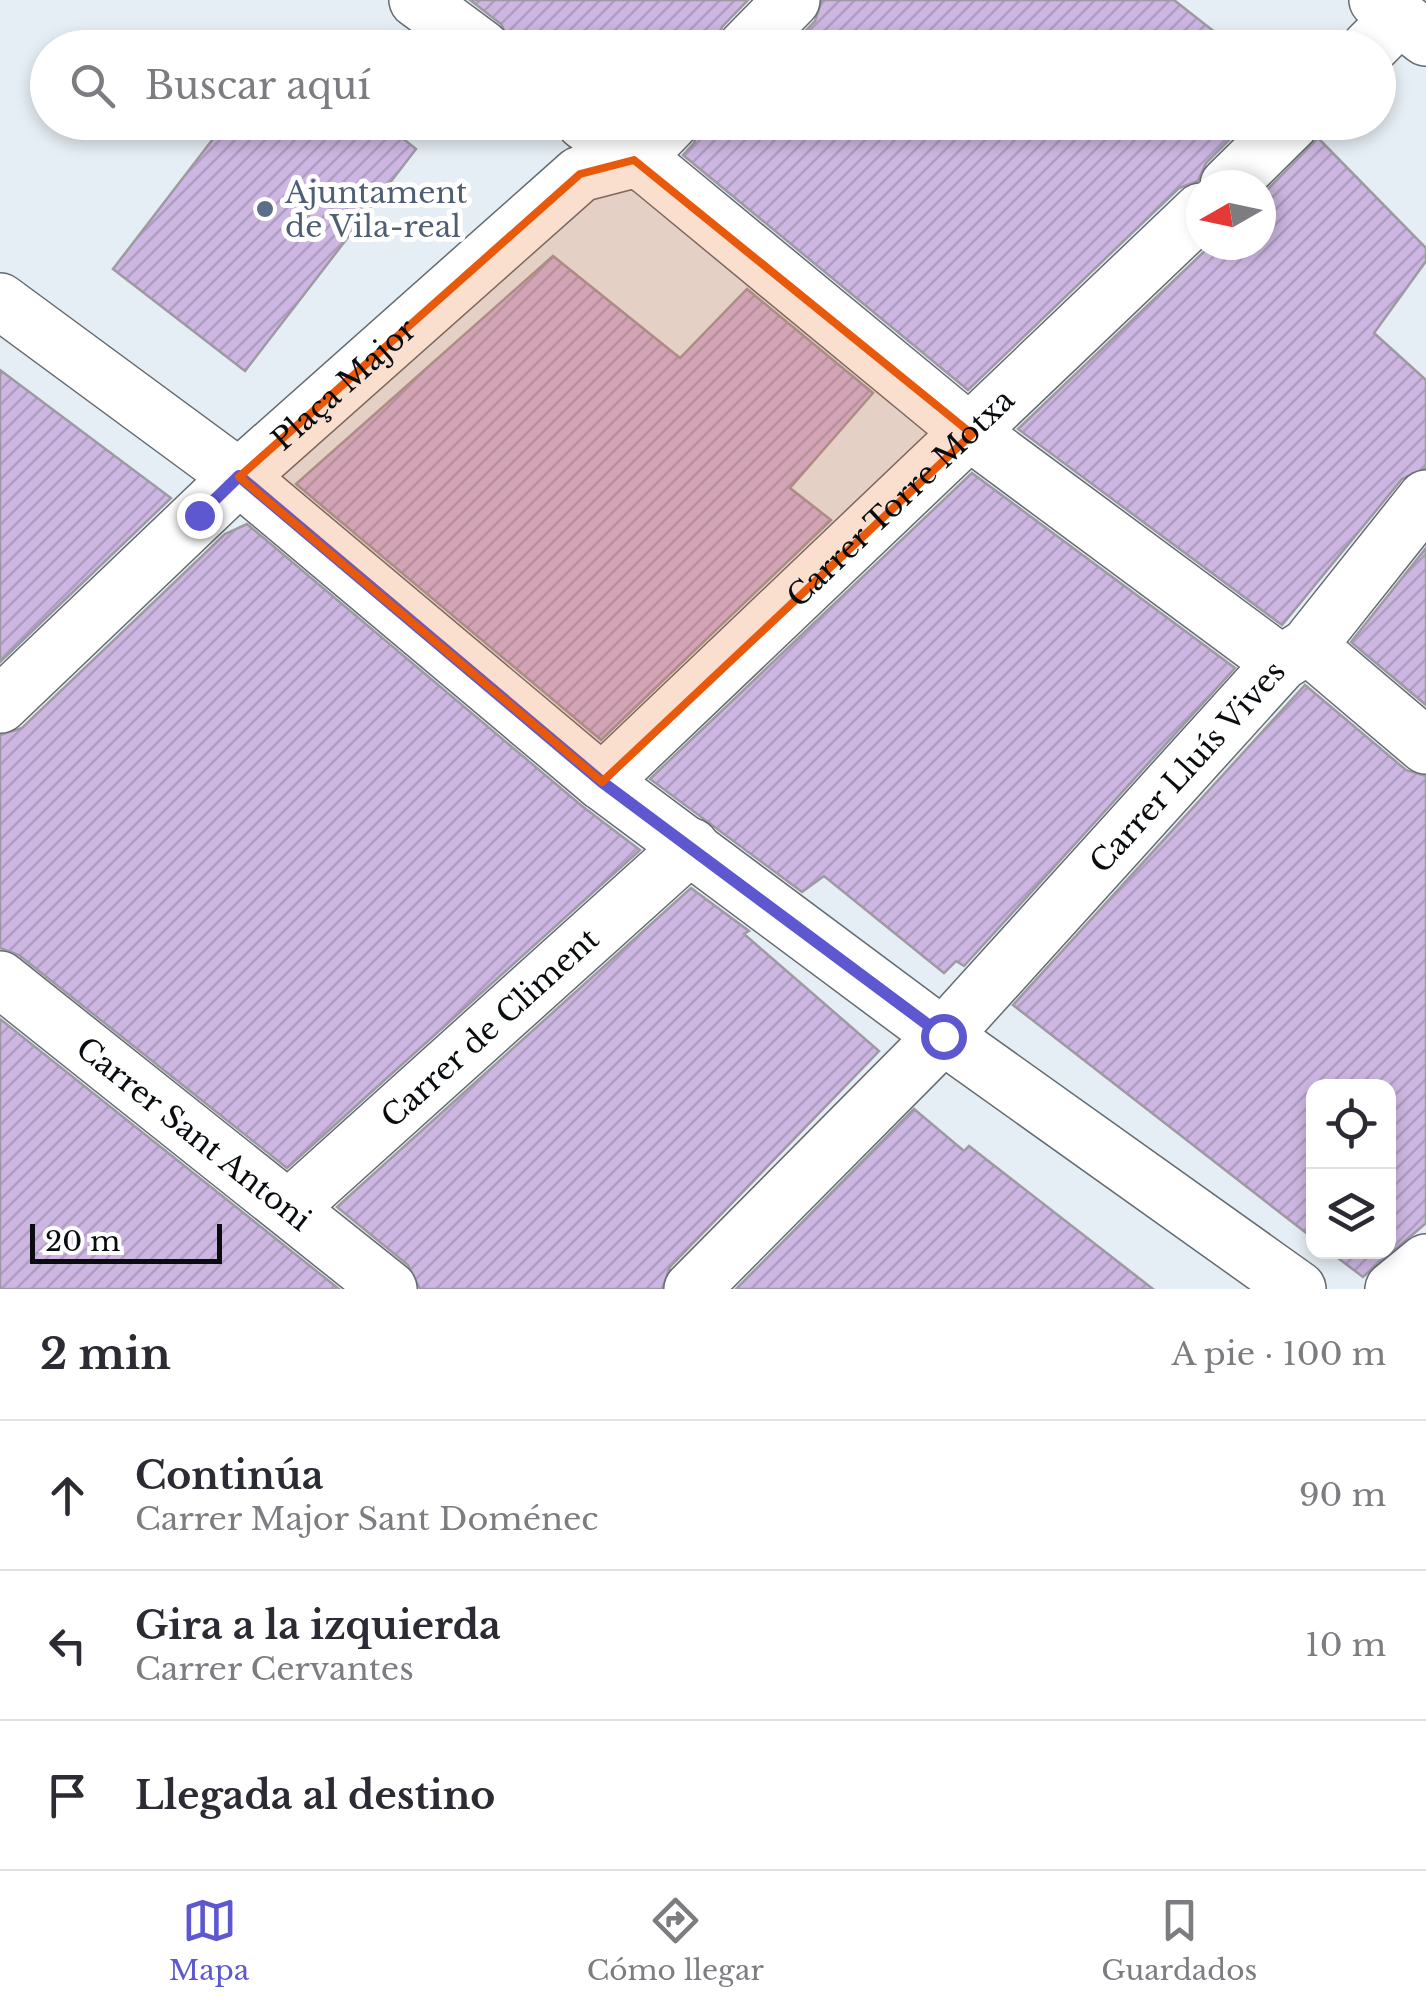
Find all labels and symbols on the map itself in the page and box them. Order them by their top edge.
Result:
north arrow [1186,170,1276,260]
place label: Ajuntament de Vila-real [284,174,468,245]
marker: Ajuntament de Vila-real [254,198,276,220]
street label: Plaça Major [264,310,424,458]
street label: Carrer Torre Motxa [779,381,1022,615]
route end [177,493,223,539]
street label: Carrer Lluís Vives [1082,653,1293,880]
street label: Carrer de Climent [373,919,607,1135]
route start [921,1014,967,1060]
street label: Carrer Sant Antoni [69,1029,319,1238]
scale bar [30,1219,222,1264]

